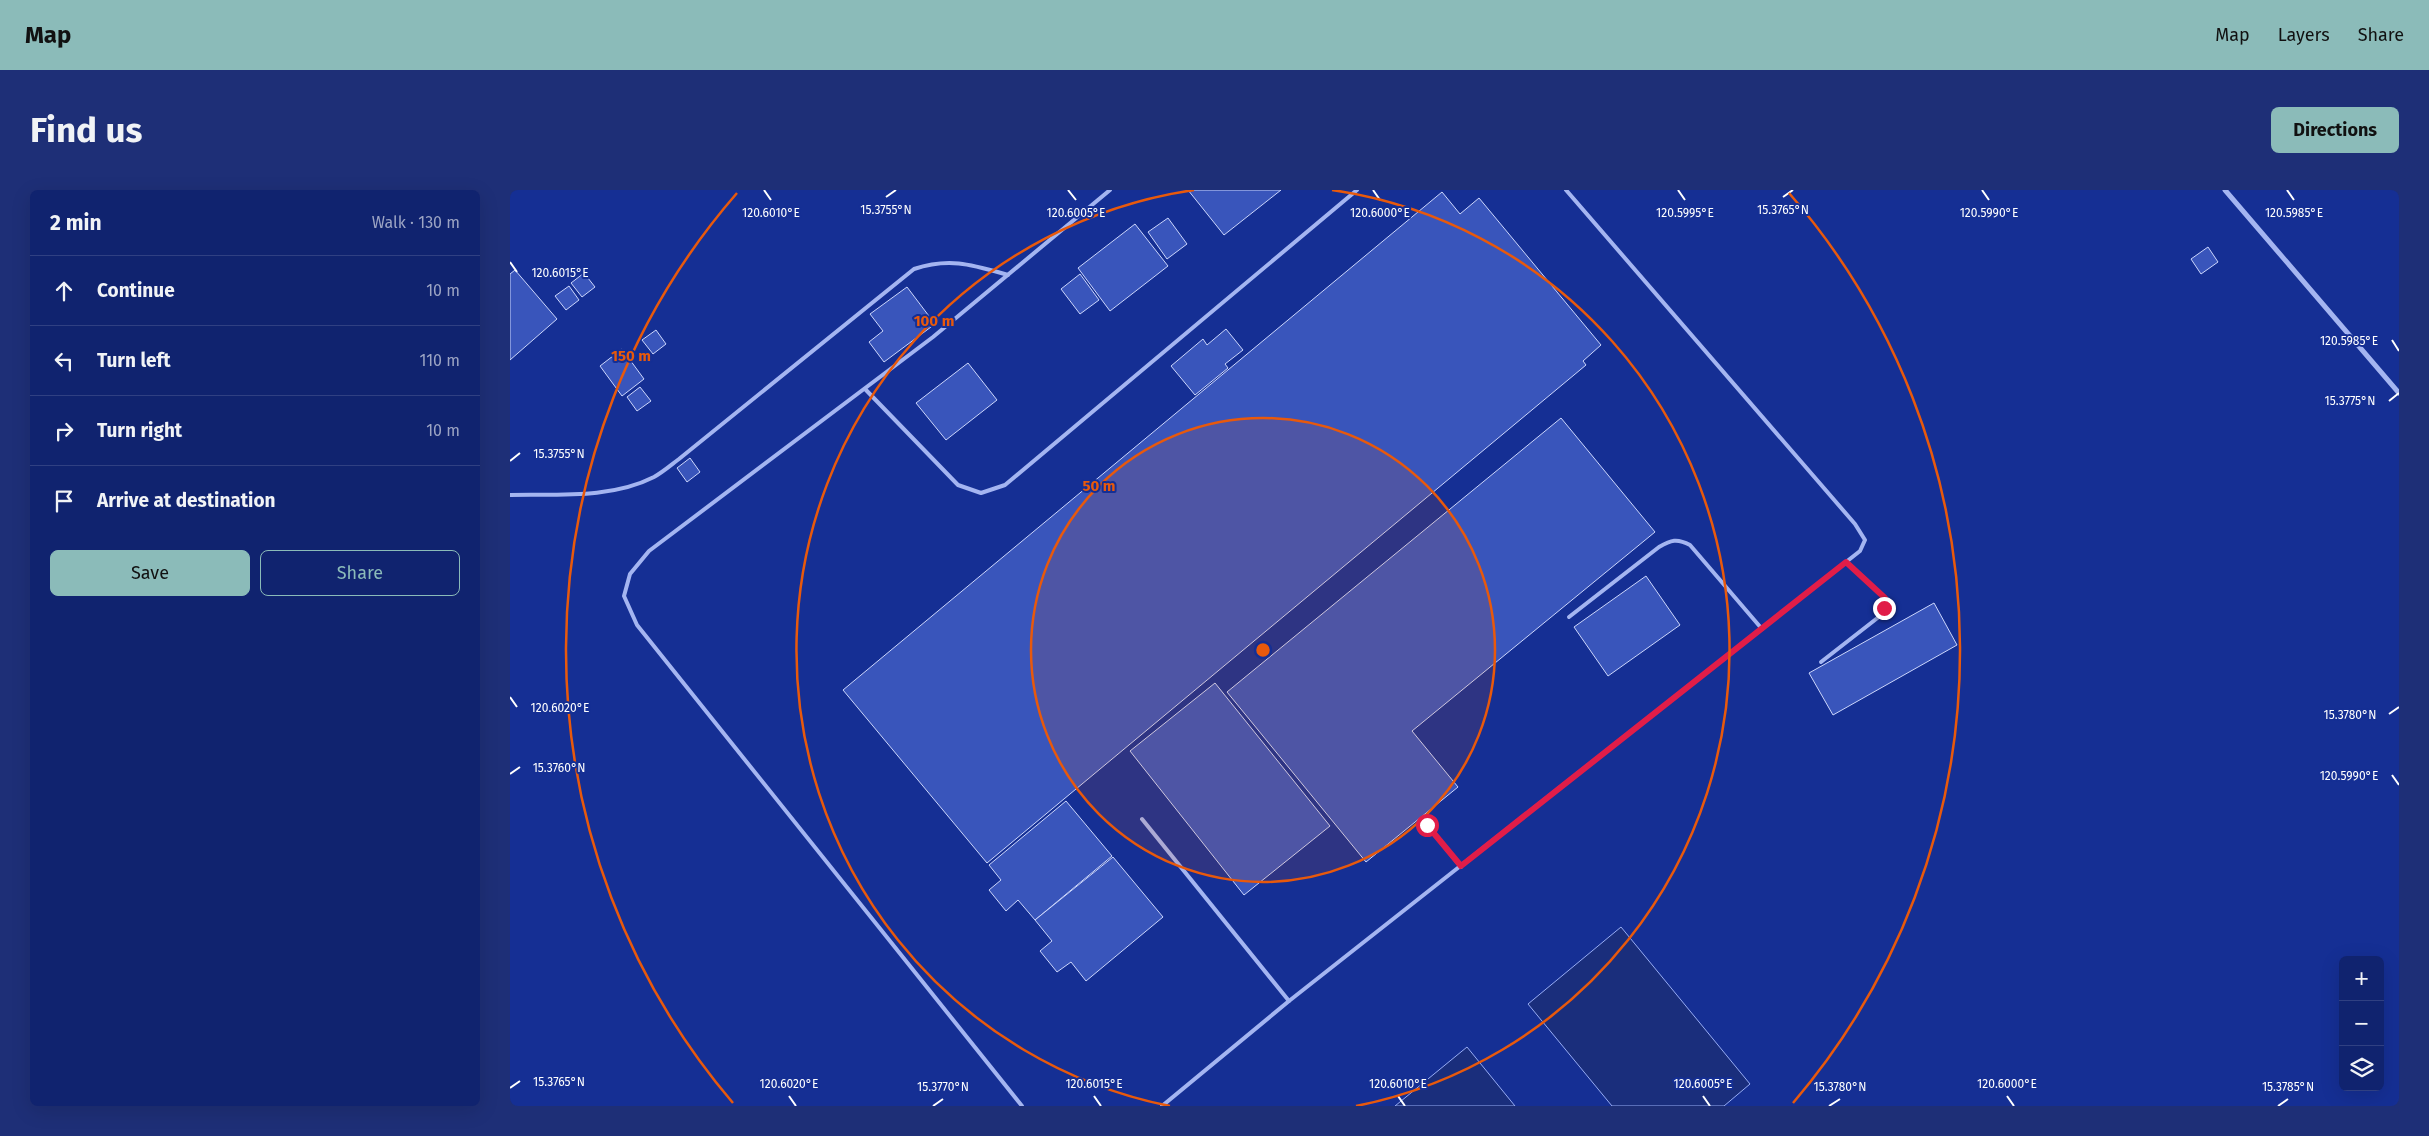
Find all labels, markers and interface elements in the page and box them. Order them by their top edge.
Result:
text: Map [25,21,71,49]
text: Map [2215,24,2250,46]
text: Layers [2278,24,2330,46]
text: Share [2358,24,2404,46]
button: Directions [2271,107,2399,153]
text: Find us [30,109,142,151]
text: 15.3755°N [860,203,912,217]
text: 15.3765°N [1757,203,1809,217]
text: 120.6010°E [742,206,800,220]
text: 120.6005°E [1047,206,1105,220]
text: 120.6000°E [1350,206,1410,220]
text: 120.5995°E [1656,206,1714,220]
text: 120.5990°E [1960,206,2018,220]
text: 120.5985°E [2265,206,2323,220]
text: 2 min [50,210,102,236]
text: Walk · 130 m [372,213,460,232]
text: 120.6015°E [531,266,589,280]
icon: ahead [50,277,78,305]
text: Continue [97,279,175,302]
text: 10 m [426,281,460,300]
text: 100 m [914,312,954,330]
text: 120.5985°E [2320,334,2378,348]
icon: left [50,347,78,375]
text: 150 m [611,347,651,365]
text: Turn left [97,349,171,372]
text: 110 m [419,351,460,370]
text: 15.3775°N [2325,394,2375,408]
icon: right [50,417,78,445]
text: Turn right [97,419,182,442]
text: 10 m [426,421,460,440]
text: 15.3755°N [533,447,585,461]
text: 50 m [1082,477,1116,495]
icon: arrive [50,487,78,515]
text: Arrive at destination [97,489,276,512]
button: Save [50,550,250,596]
button: Share [260,550,460,596]
route end [1873,597,1896,620]
centre of rings [1254,641,1272,659]
text: 120.6020°E [531,701,589,715]
text: 15.3780°N [2324,708,2377,722]
text: 15.3760°N [533,761,585,775]
text: 120.5990°E [2320,769,2378,783]
route start [1416,814,1439,837]
map controls [2339,956,2384,1091]
button: + [2339,956,2384,1001]
button: − [2339,1001,2384,1046]
button: layers [2339,1046,2384,1091]
text: 15.3765°N [533,1075,585,1089]
text: 120.6020°E [760,1077,818,1091]
text: 120.6015°E [1065,1077,1123,1091]
text: 120.6010°E [1369,1077,1427,1091]
text: 120.6005°E [1674,1077,1732,1091]
text: 120.6000°E [1977,1077,2037,1091]
text: 15.3770°N [917,1080,969,1094]
text: 15.3780°N [1814,1080,1867,1094]
text: 15.3785°N [2262,1080,2314,1094]

